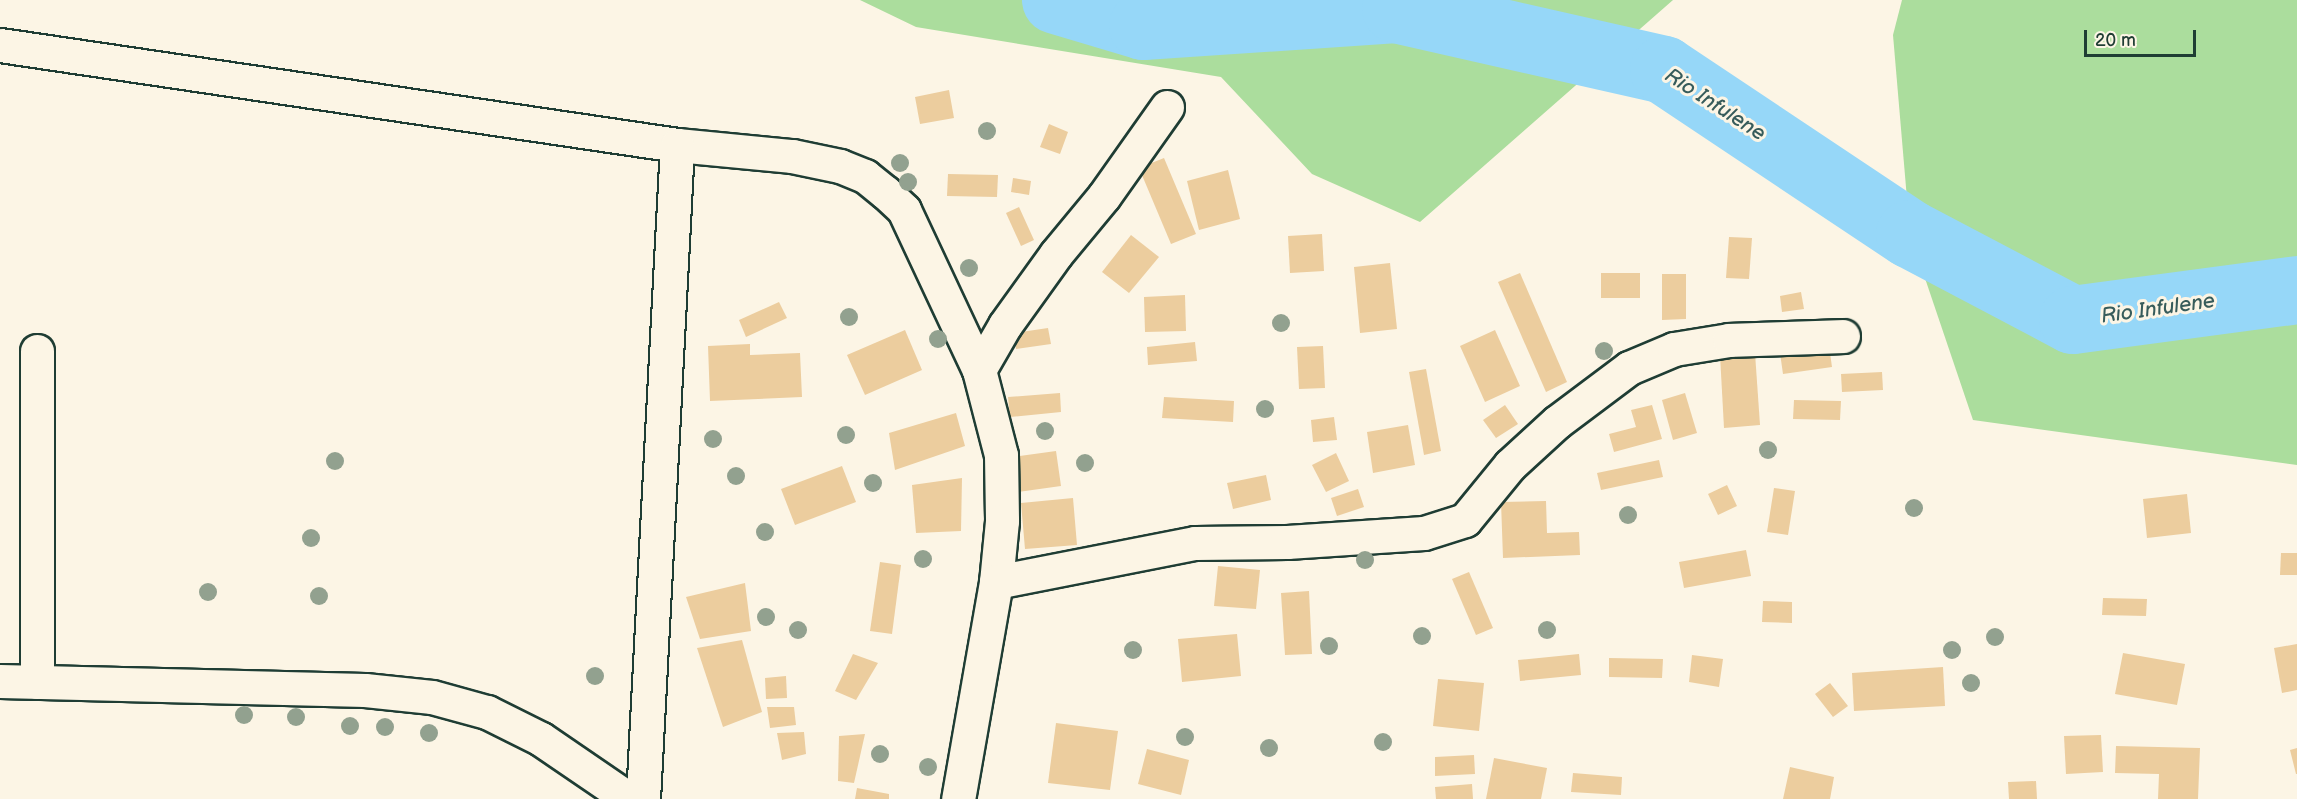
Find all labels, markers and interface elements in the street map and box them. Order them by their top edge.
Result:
scale bar [2087,18,2200,56]
text: 20 m [2095,30,2136,51]
water label: Rio Infulene [1660,63,1770,147]
water label: Rio Infulene [2099,289,2217,329]

